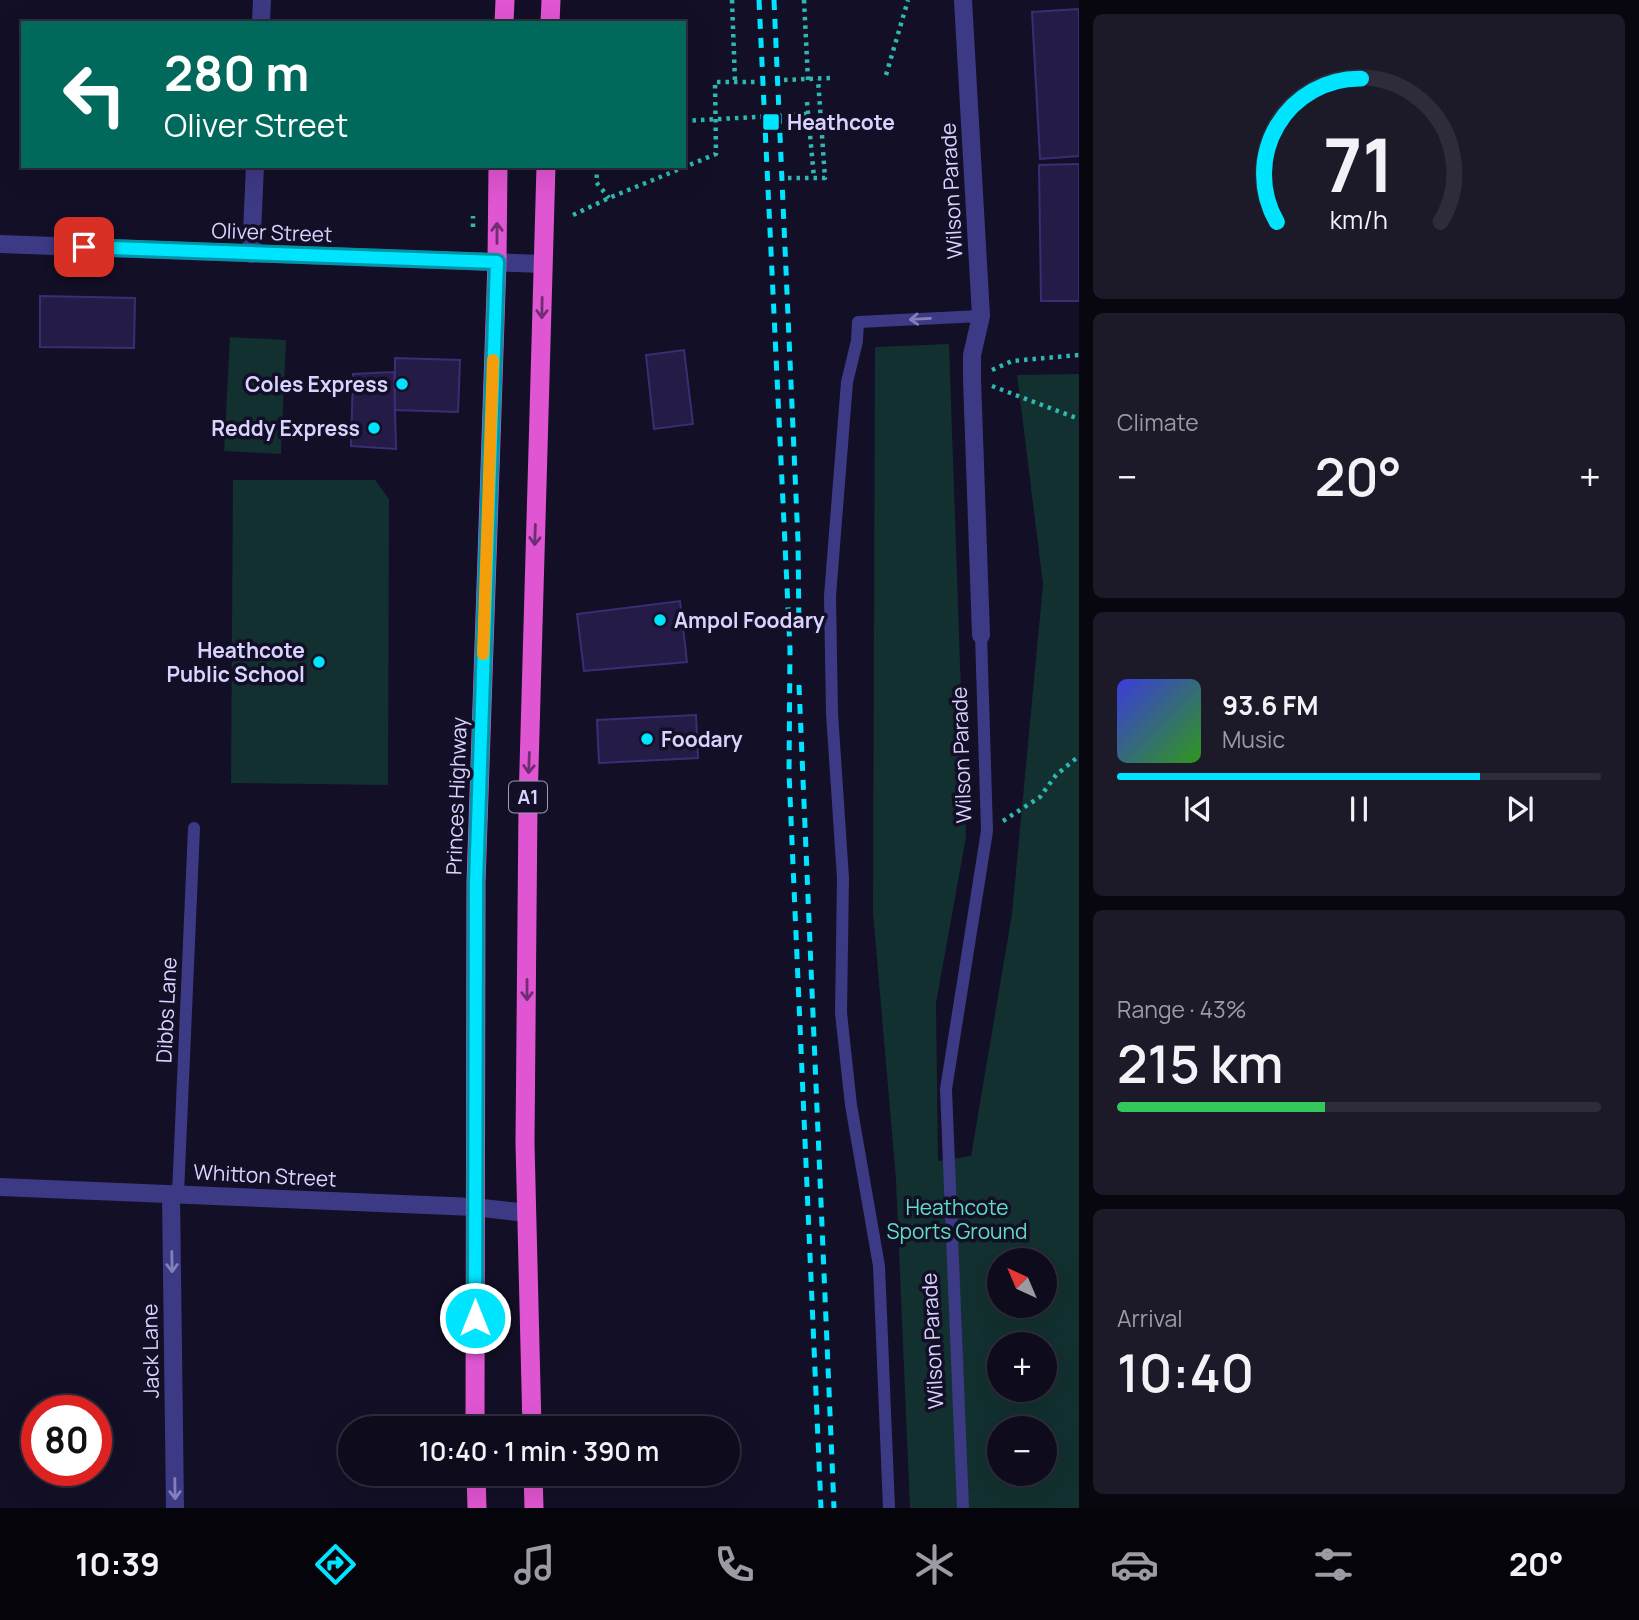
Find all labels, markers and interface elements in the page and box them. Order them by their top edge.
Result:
text: 280 m [164,39,309,106]
icon: left [49,49,140,140]
text: Oliver Street [164,103,348,147]
place label: Heathcote [787,108,895,136]
marker: Heathcote [761,112,781,132]
text: 71 [1324,115,1394,215]
street label: Wilson Parade [933,122,969,260]
text: km/h [1330,202,1388,237]
street label: Oliver Street [211,216,333,248]
pin [54,217,114,277]
one-way arrow [490,222,504,245]
icon: arrive [65,228,103,266]
one-way arrow [536,296,549,319]
one-way arrow [908,313,931,326]
place label: Coles Express [245,370,388,398]
marker: Coles Express [394,376,410,392]
text: Climate [1117,406,1199,438]
place label: Reddy Express [211,414,360,442]
marker: Reddy Express [366,420,382,436]
text: 20° [1315,441,1402,512]
text: − [1117,450,1138,502]
text: + [1579,450,1601,502]
one-way arrow [529,524,542,547]
place label: Ampol Foodary [674,606,825,634]
marker: Ampol Foodary [652,612,668,628]
place label: Heathcote Public School [167,636,305,688]
marker: Heathcote Public School [311,654,327,670]
street label: Wilson Parade [945,686,977,824]
text: 93.6 FM [1222,687,1318,723]
street label: Princes Highway [439,716,473,876]
text: Music [1222,723,1285,755]
place label: Foodary [661,725,743,753]
marker: Foodary [639,731,655,747]
one-way arrow [522,751,536,774]
road number: A1 [509,782,547,812]
icon: previous [1179,790,1217,828]
icon: pause [1340,790,1378,828]
icon: next [1501,790,1539,828]
street label: Dibbs Lane [149,956,183,1064]
one-way arrow [520,978,533,1001]
text: Range · 43% [1117,993,1246,1025]
text: 215 km [1117,1028,1283,1099]
street label: Whitton Street [193,1157,337,1193]
park label: Heathcote Sports Ground [887,1193,1027,1245]
north arrow [987,1248,1057,1318]
map controls [987,1248,1057,1486]
one-way arrow [165,1250,178,1273]
street label: Wilson Parade [914,1272,950,1410]
position arrow [438,1281,512,1355]
text: Arrival [1117,1302,1183,1334]
street label: Jack Lane [135,1303,165,1399]
button: + [987,1332,1057,1402]
text: 10:40 [1117,1337,1254,1408]
speed limit sign: 80 [21,1395,112,1486]
button: − [987,1416,1057,1486]
text: 10:40 · 1 min · 390 m [419,1433,659,1469]
one-way arrow [168,1478,182,1501]
icon: directions [311,1540,360,1589]
icon: music [510,1540,559,1589]
icon: phone [710,1540,759,1589]
icon: climate [910,1540,959,1589]
icon: car [1110,1540,1159,1589]
icon: filters [1309,1540,1358,1589]
text: 10:39 [75,1542,160,1586]
text: 20° [1509,1542,1564,1586]

